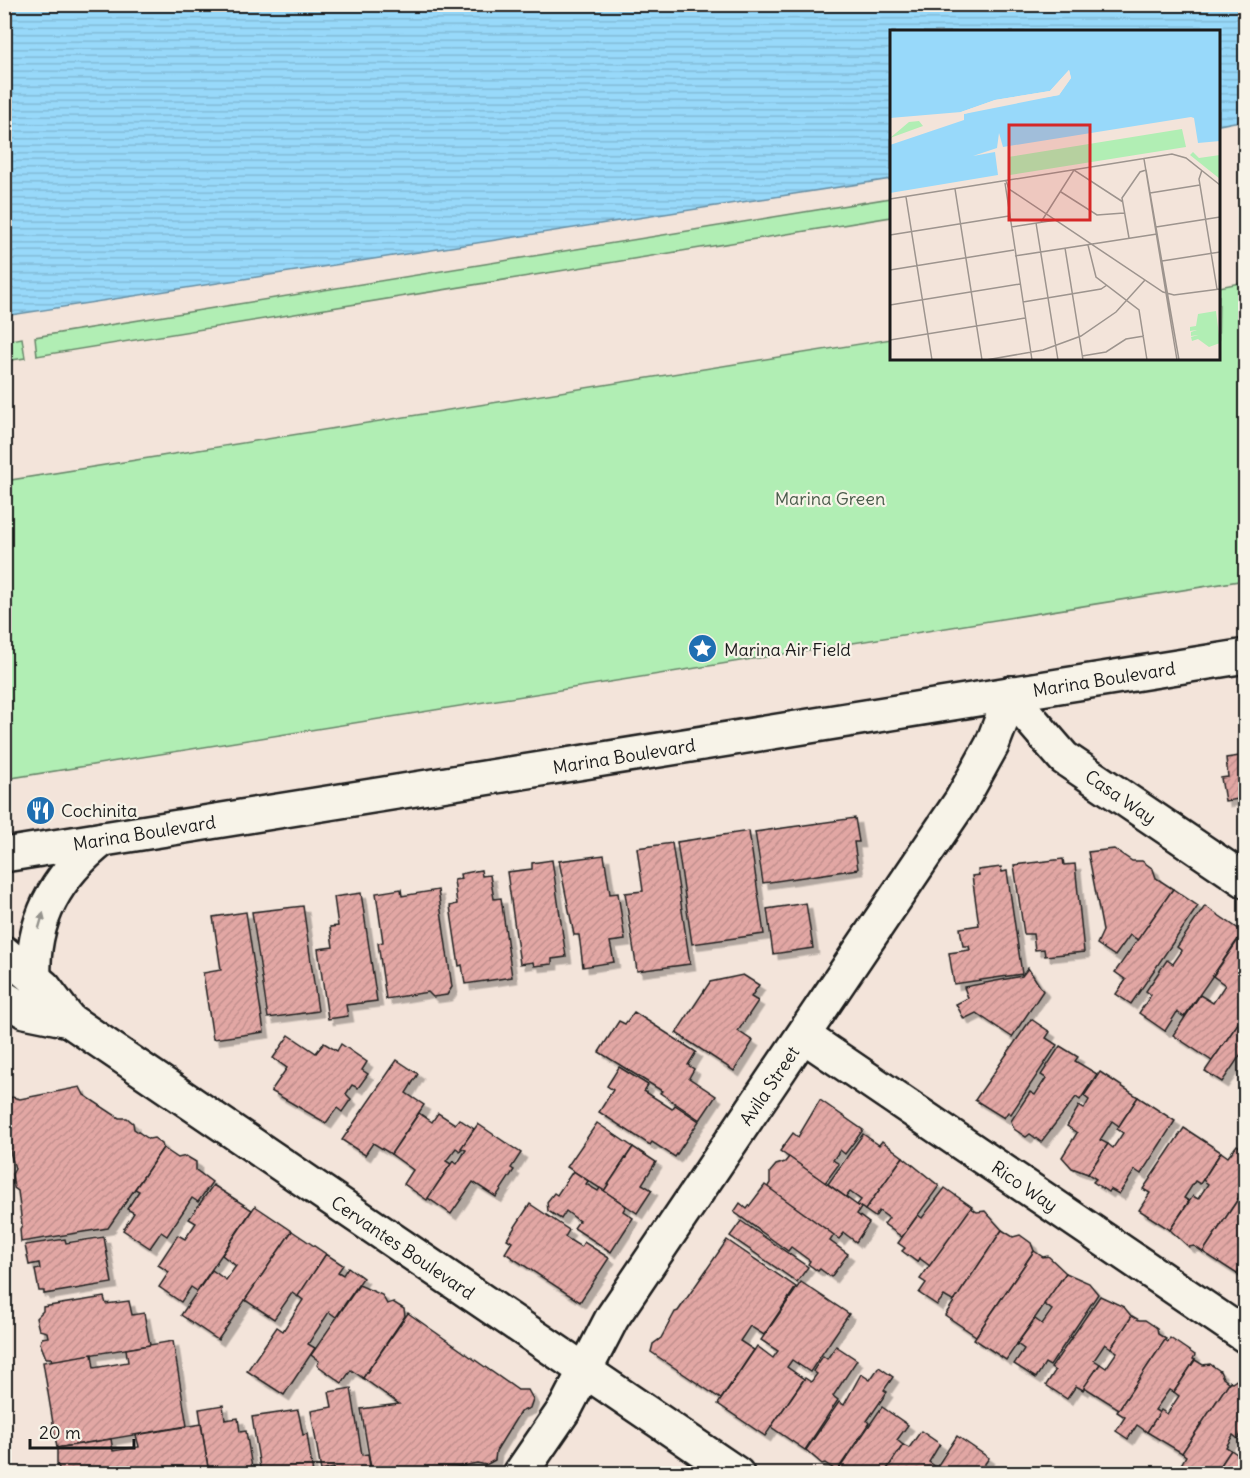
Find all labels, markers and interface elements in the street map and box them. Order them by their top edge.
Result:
inset map [890,30,1220,360]
park label: Marina Green [775,487,885,510]
place icon: Marina Air Field [687,633,719,665]
place label: Marina Air Field [724,638,851,661]
street label: Marina Boulevard [1031,656,1177,702]
street label: Marina Boulevard [551,733,697,778]
street label: Casa Way [1081,764,1161,829]
restaurant icon: Cochinita [24,794,56,826]
place label: Cochinita [61,799,137,822]
street label: Marina Boulevard [71,810,218,855]
one-way arrow [37,912,46,930]
street label: Avila Street [734,1041,804,1130]
street label: Rico Way [987,1155,1062,1217]
street label: Cervantes Boulevard [327,1190,480,1304]
scale bar [30,1412,134,1450]
text: 20 m [39,1421,81,1444]

